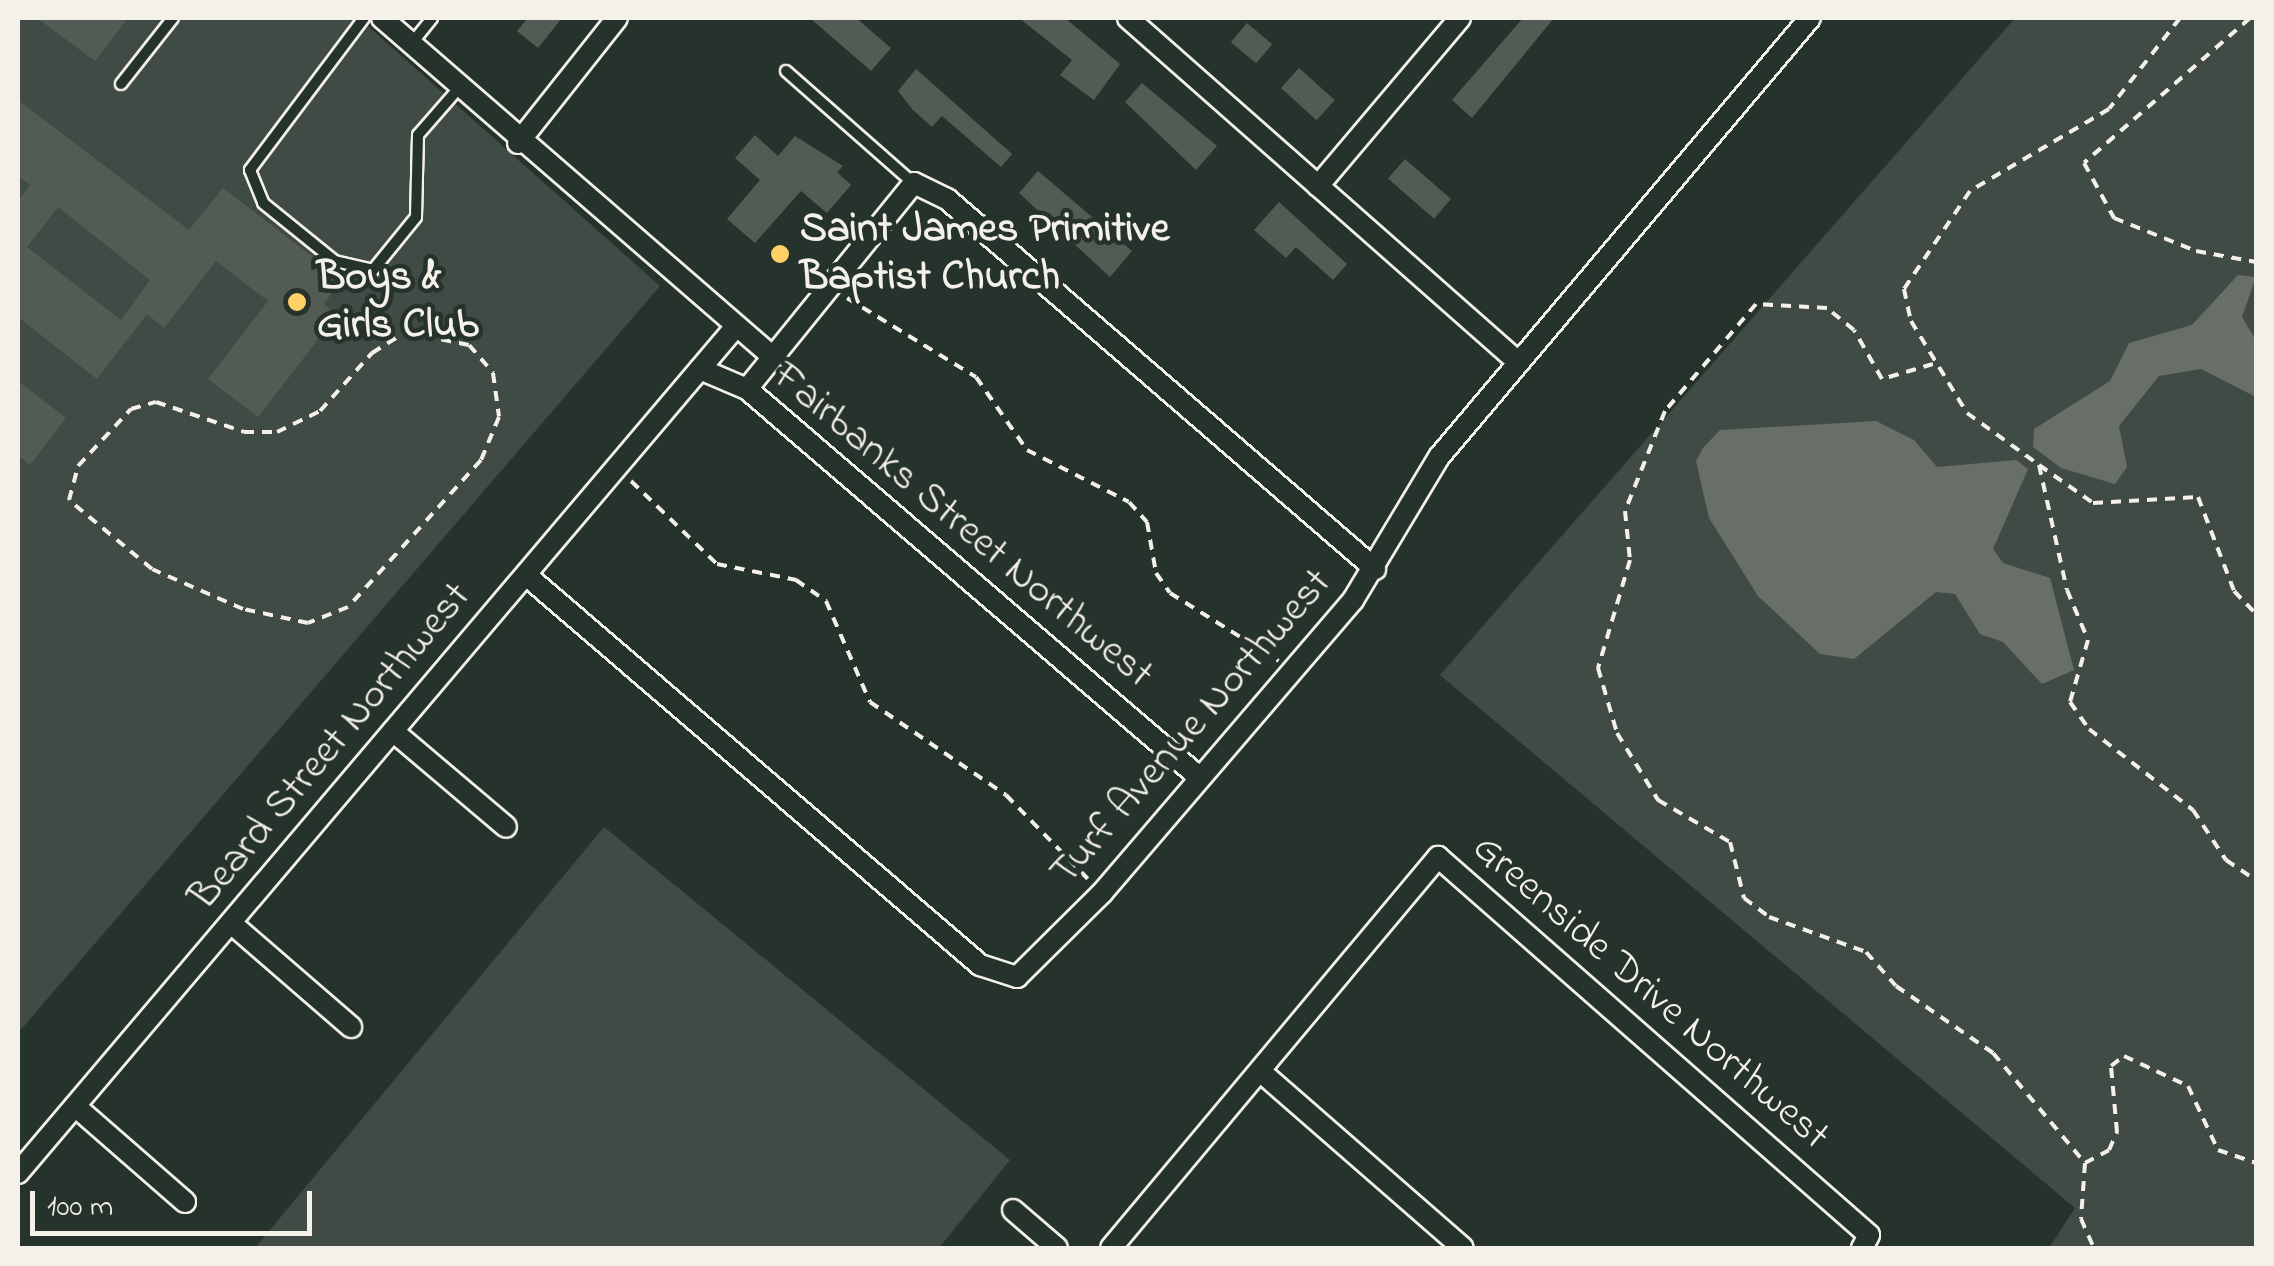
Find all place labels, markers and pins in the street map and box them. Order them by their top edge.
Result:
place label: Saint James Primitive Baptist Church [800,205,1169,304]
marker: Saint James Primitive Baptist Church [769,243,791,265]
place label: Boys & Girls Club [317,253,479,352]
marker: Boys & Girls Club [286,291,308,313]

